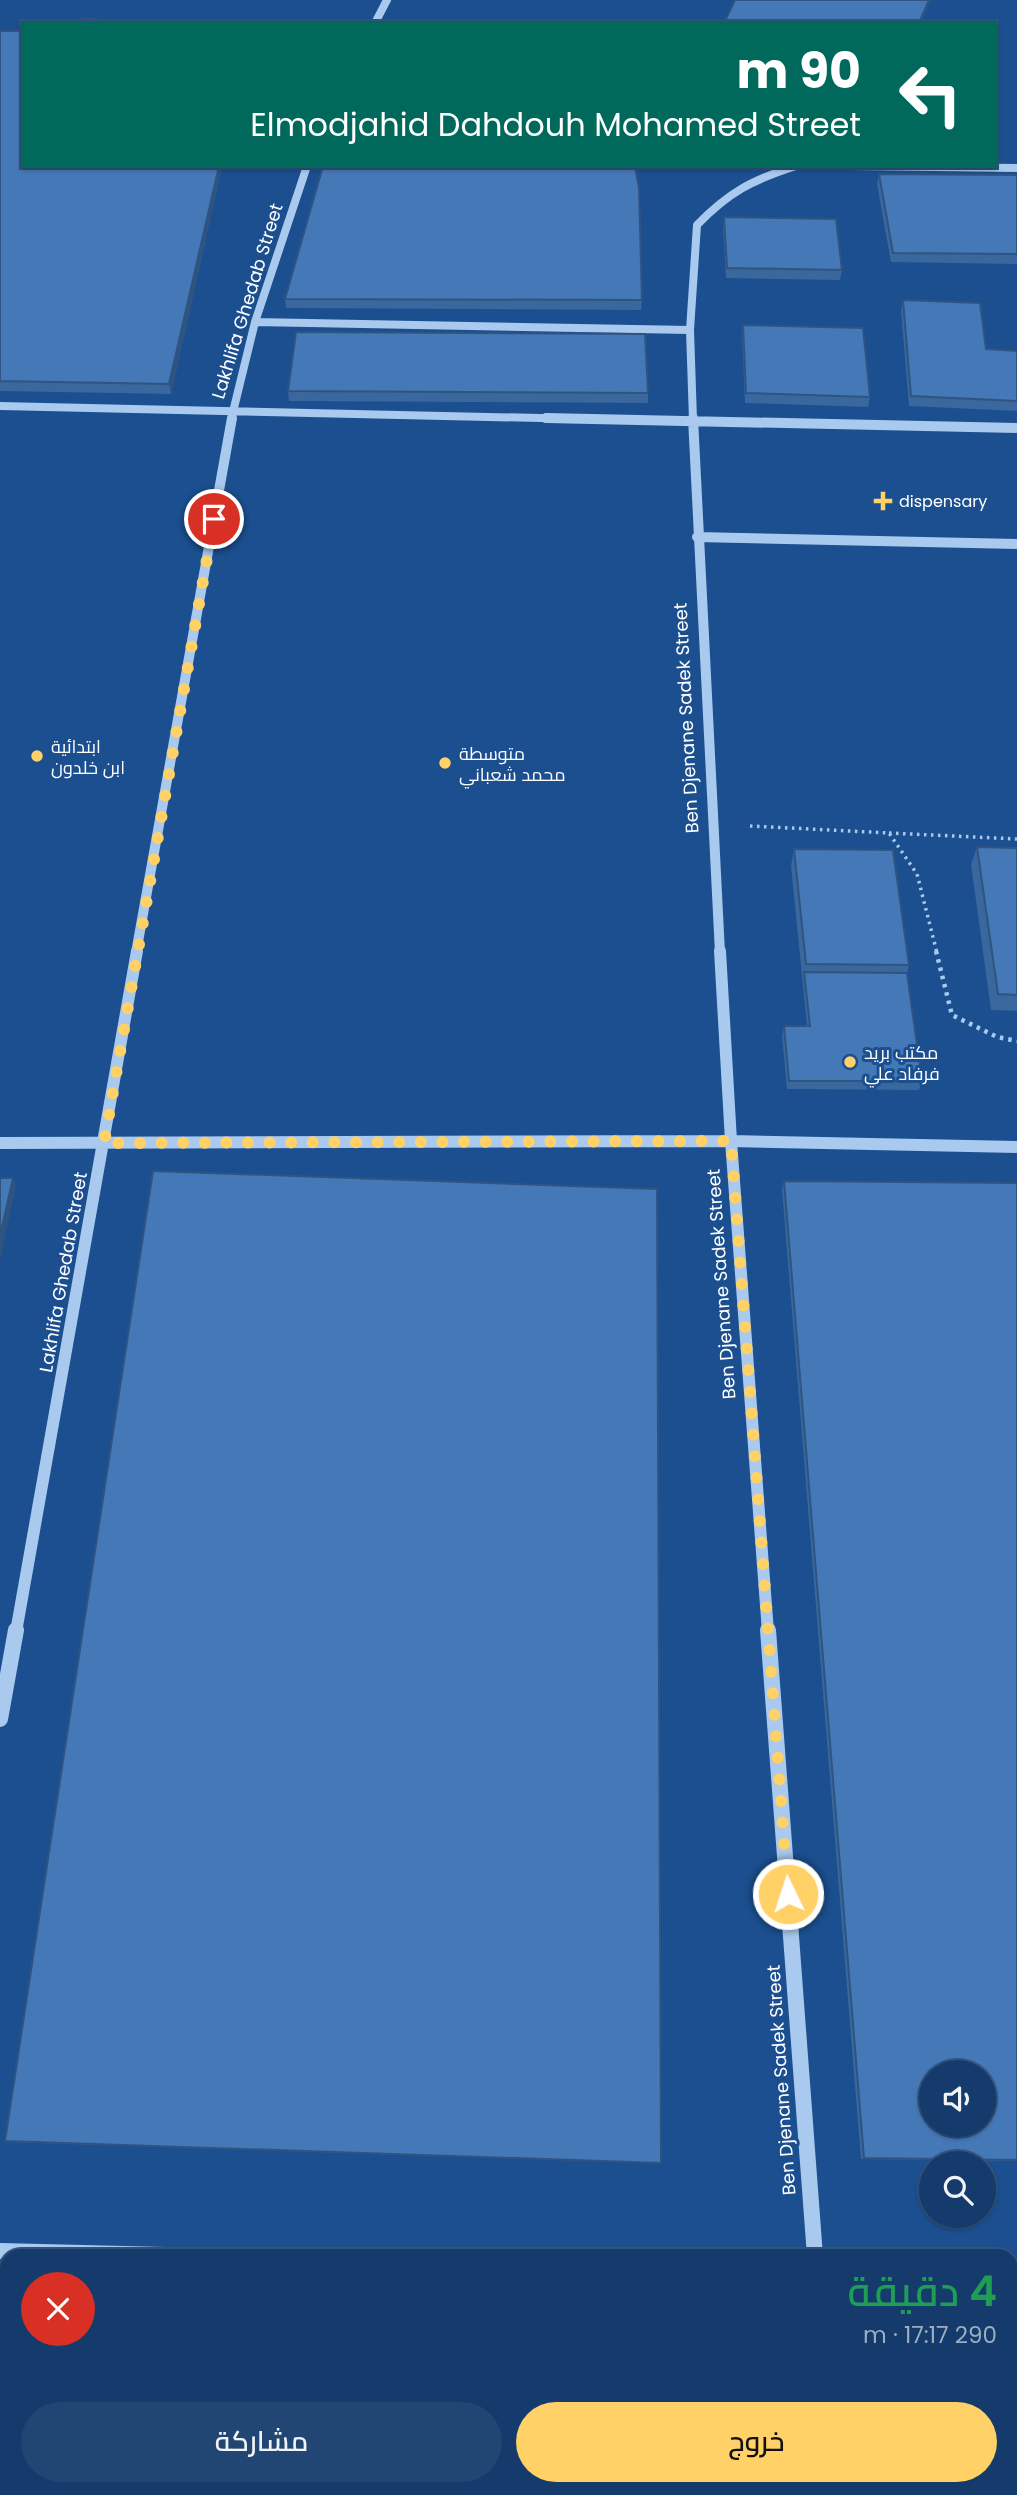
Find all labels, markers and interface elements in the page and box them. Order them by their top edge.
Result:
text: 90 m [737,37,861,105]
icon: left [885,49,976,140]
text: Elmodjahid Dahdouh Mohamed Street [250,102,861,147]
street label: Lakhlifa Ghedab Street [205,200,289,402]
pin [184,489,244,549]
place label: dispensary [899,490,987,513]
marker: dispensary [873,491,893,511]
icon: arrive [195,500,233,538]
street label: Ben Djenane Sadek Street [667,602,705,834]
place label: ابتدائية ابن خلدون [51,734,125,780]
place label: متوسطة محمد شعباني [459,741,566,789]
marker: ابتدائية ابن خلدون [29,748,45,764]
marker: متوسطة محمد شعباني [437,755,453,771]
place label: مكتب بريد فرفاد علي [864,1040,940,1088]
marker: مكتب بريد فرفاد علي [842,1054,858,1070]
street label: Ben Djenane Sadek Street [700,1168,742,1400]
street label: Lakhlifa Ghedab Street [33,1170,93,1374]
position arrow [751,1857,825,1931]
street label: Ben Djenane Sadek Street [760,1964,802,2196]
map controls [919,2060,996,2228]
button: sound [919,2060,996,2137]
button: search [919,2151,996,2228]
text: 4 دقيقة [847,2262,997,2321]
button: close [21,2272,95,2346]
text: 290 m · 17:17 [863,2319,997,2351]
button: مشاركة [21,2402,502,2482]
button: خروج [516,2402,997,2482]

